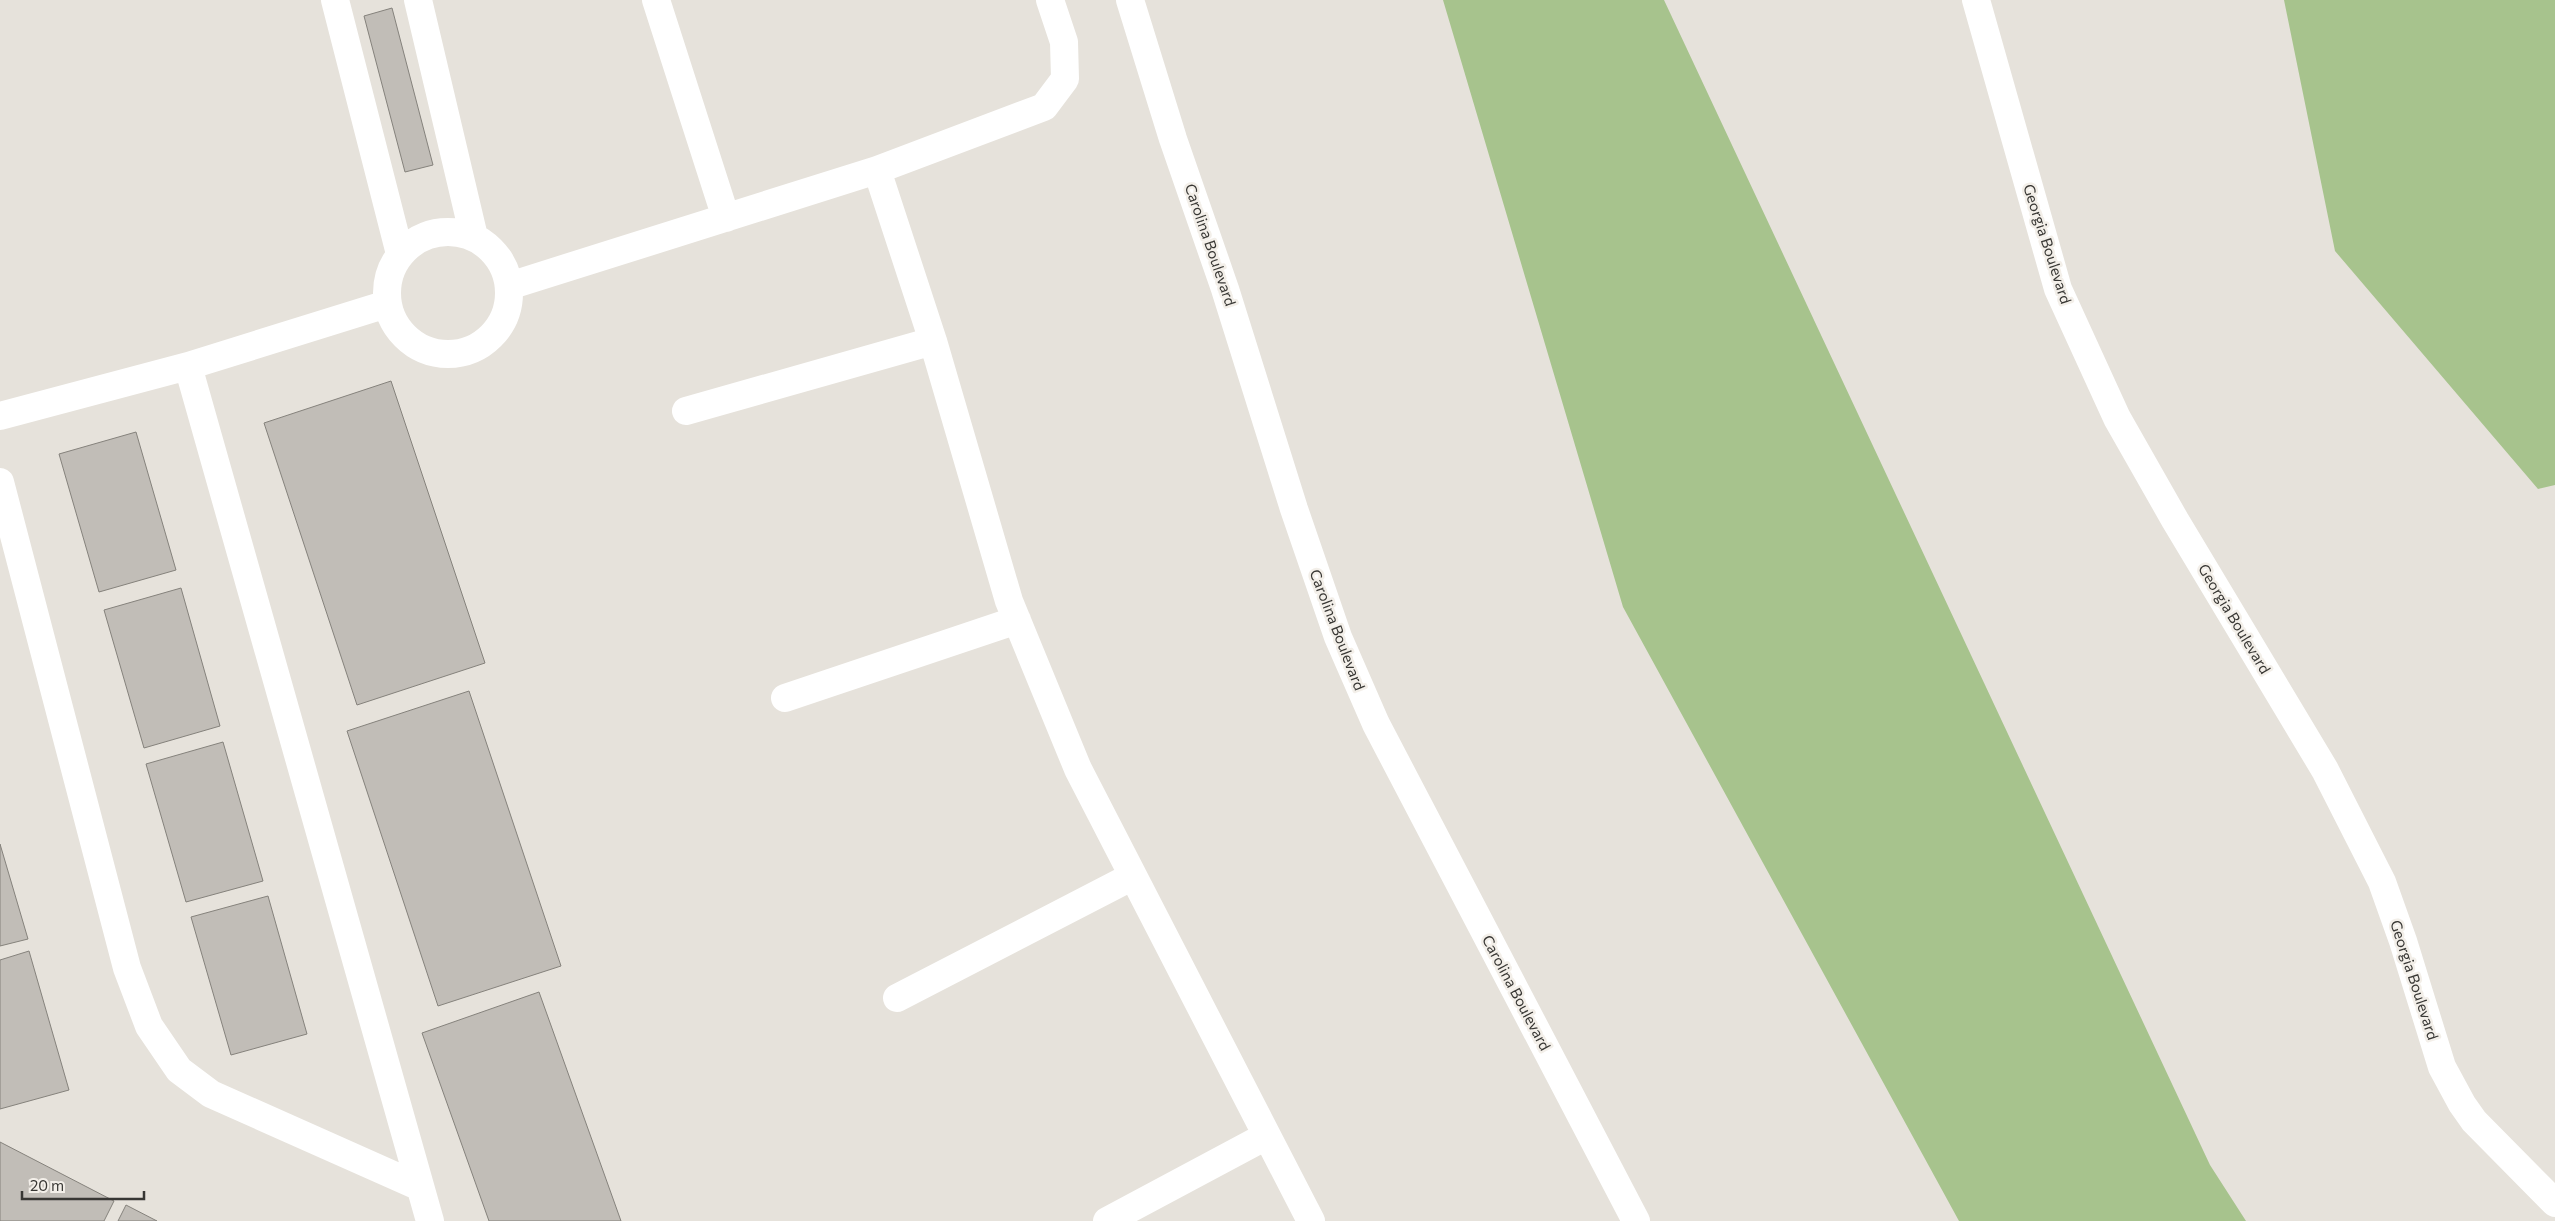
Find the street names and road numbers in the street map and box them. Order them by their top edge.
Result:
street label: Carolina Boulevard [1182,181,1240,308]
street label: Georgia Boulevard [2020,182,2076,306]
street label: Georgia Boulevard [2195,560,2275,677]
street label: Carolina Boulevard [1307,567,1369,693]
street label: Georgia Boulevard [2387,918,2443,1042]
street label: Carolina Boulevard [1479,932,1555,1053]

